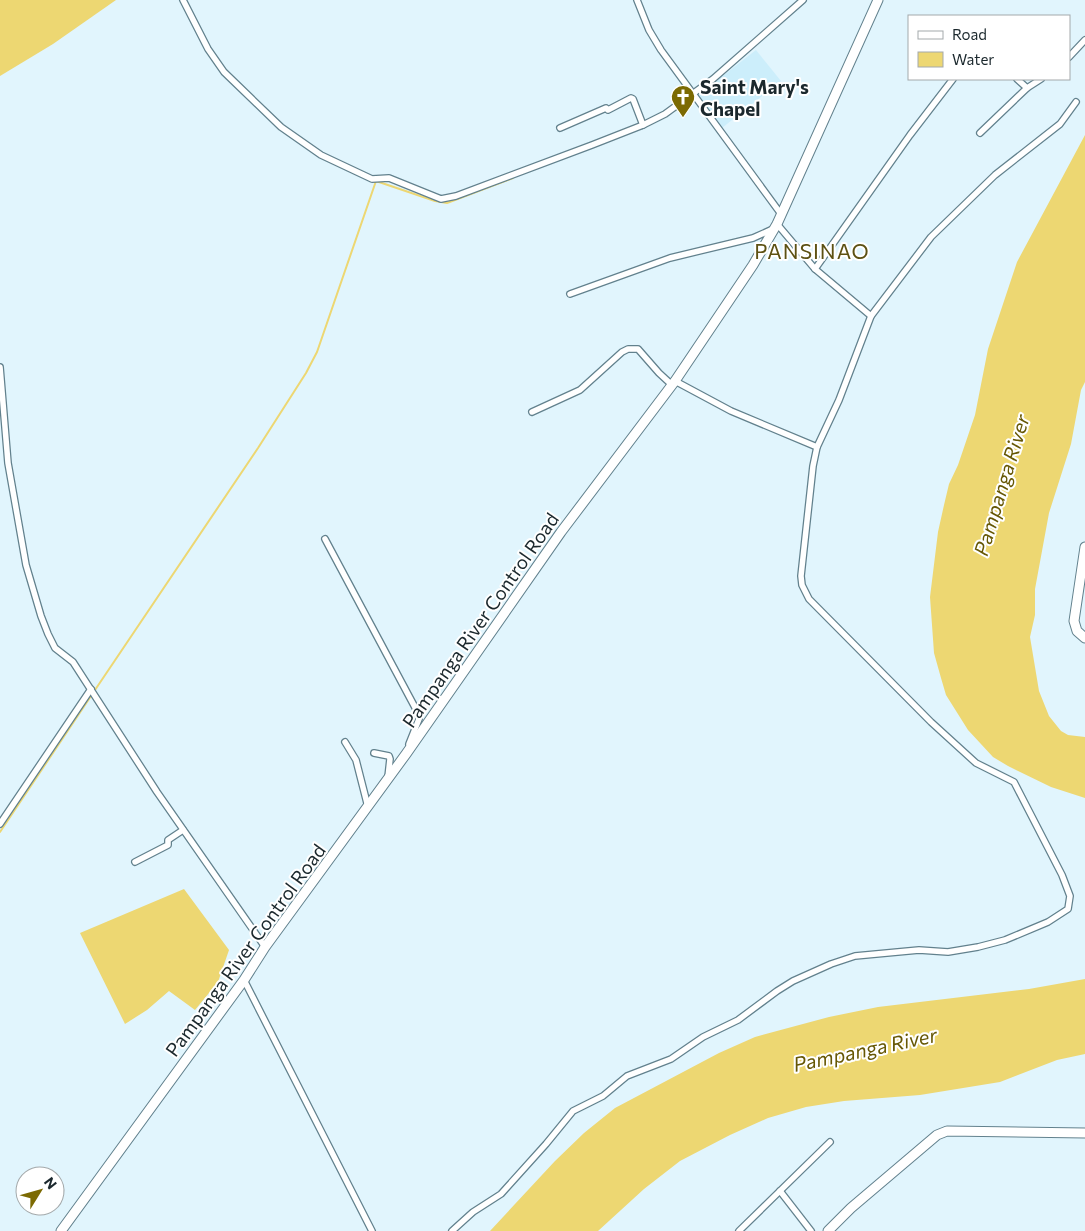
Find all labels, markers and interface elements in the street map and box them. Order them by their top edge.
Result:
legend [908,15,1070,80]
text: Road [952,25,987,43]
text: Water [952,50,994,68]
place label: Saint Mary's Chapel [700,75,809,120]
church icon: Saint Mary's Chapel [670,84,696,118]
district label: PANSINAO [754,238,870,263]
water label: Pampanga River [968,411,1034,558]
street label: Pampanga River Control Road [397,508,563,732]
street label: Pampanga River Control Road [160,839,330,1061]
water label: Pampanga River [791,1022,940,1076]
north arrow [15,1166,65,1216]
text: N [41,1174,61,1192]

